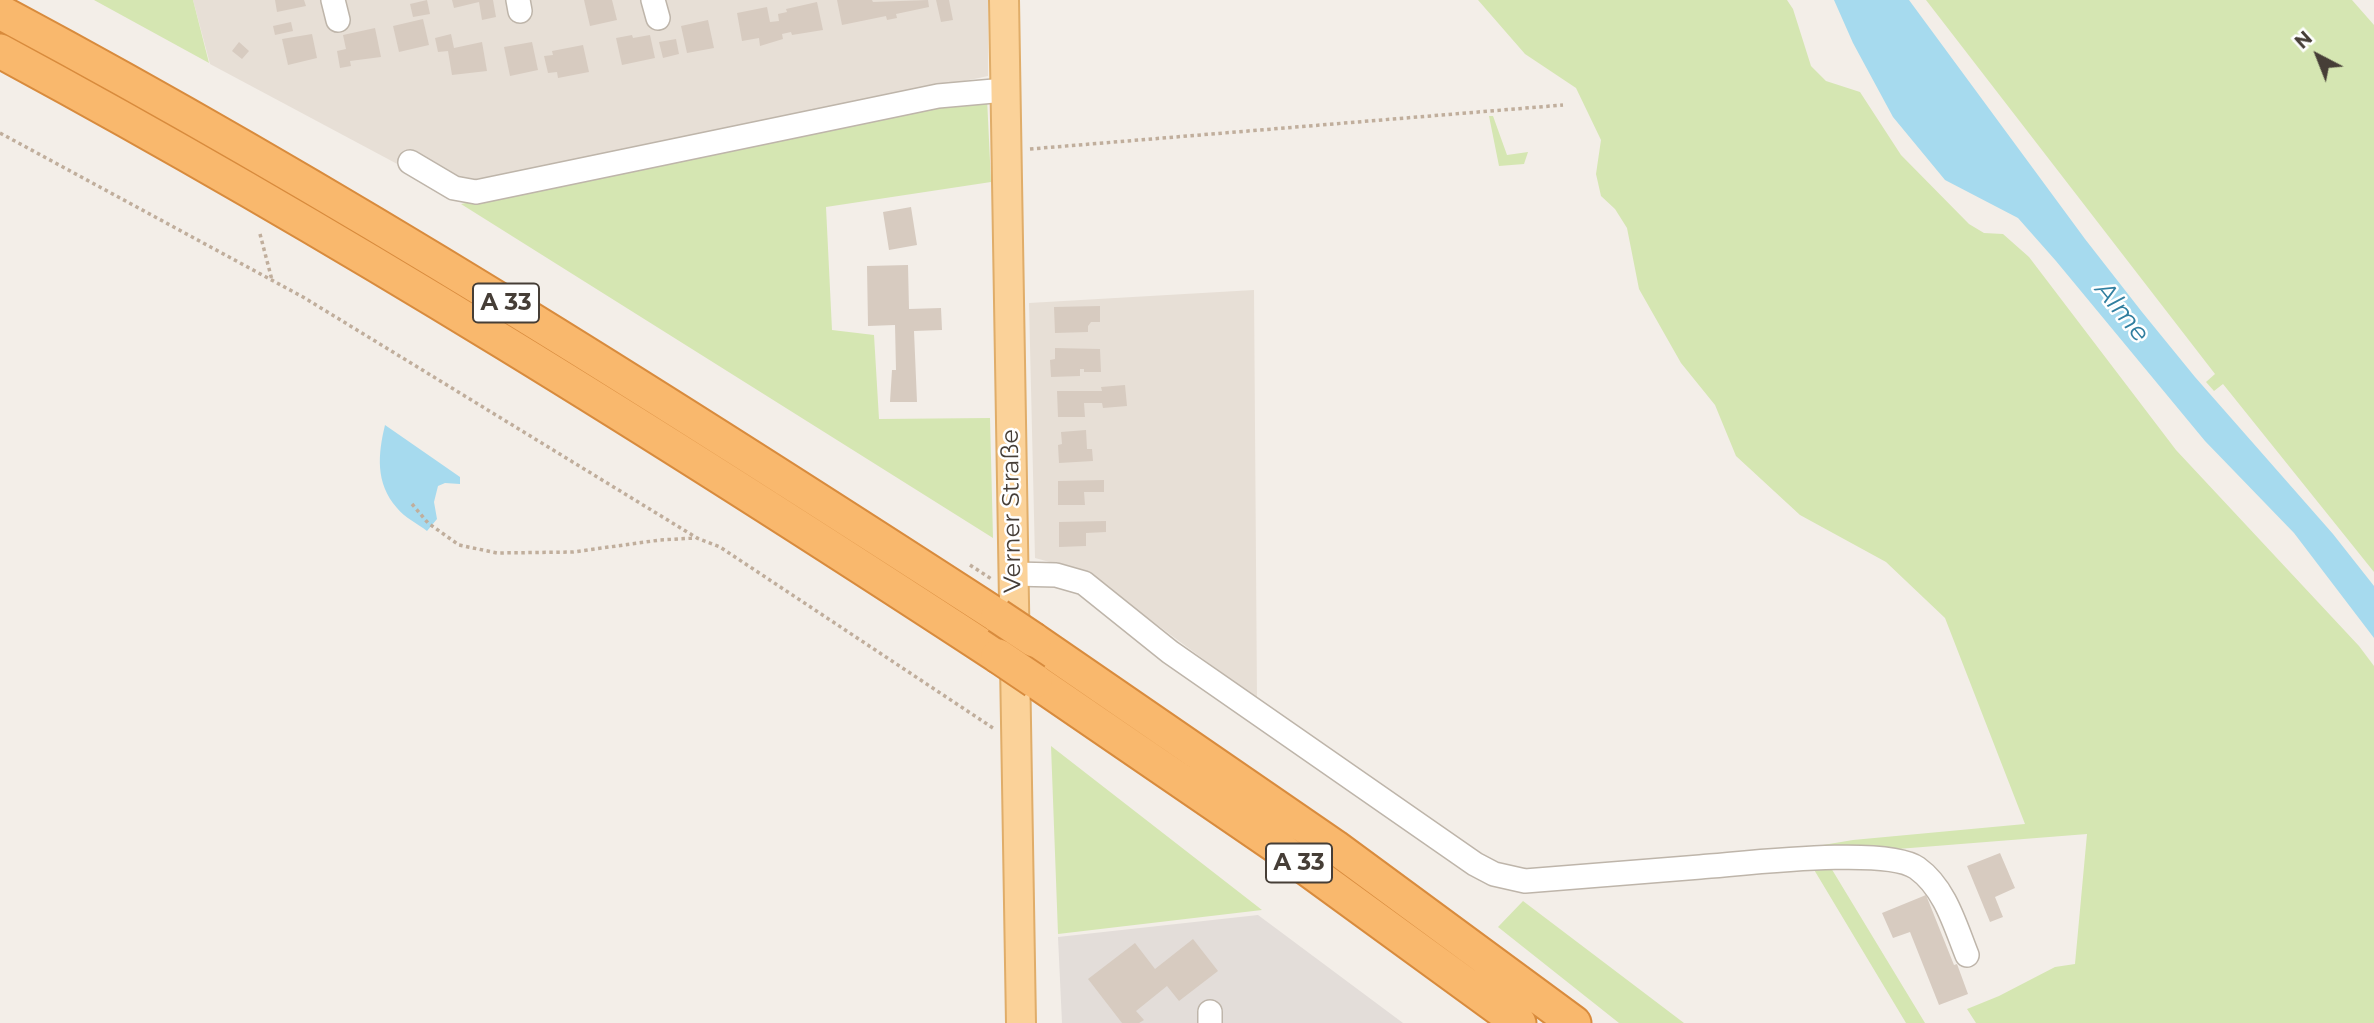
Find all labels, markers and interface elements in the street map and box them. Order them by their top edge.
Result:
north arrow [2283,21,2353,91]
text: N [2290,26,2317,54]
water label: Alme [2088,275,2156,349]
road number: A 33 [473,284,539,322]
street label: Verner Straße [996,429,1028,593]
road number: A 33 [1266,844,1332,883]

